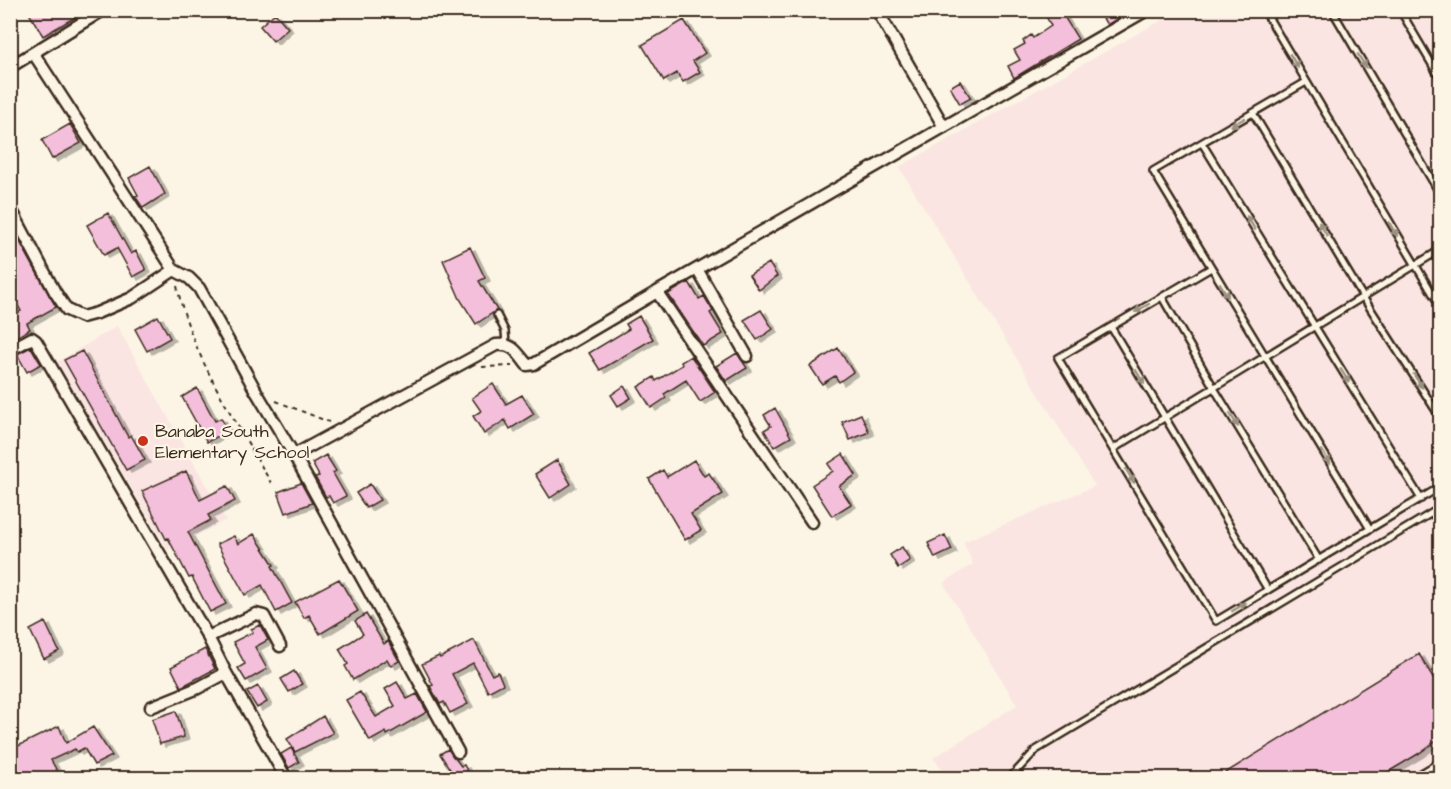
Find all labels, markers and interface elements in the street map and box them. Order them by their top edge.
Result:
one-way arrow [1288,53,1299,69]
one-way arrow [1357,53,1367,70]
one-way arrow [1229,117,1246,127]
one-way arrow [1246,215,1257,231]
one-way arrow [1317,221,1328,237]
one-way arrow [1387,221,1398,237]
one-way arrow [1219,282,1230,298]
one-way arrow [1134,303,1150,314]
one-way arrow [1340,368,1351,384]
one-way arrow [1135,369,1146,385]
one-way arrow [1412,373,1423,390]
one-way arrow [1228,412,1239,428]
place label: Banaba South Elementary School [155,419,310,466]
marker: Banaba South Elementary School [136,434,150,448]
one-way arrow [1320,449,1331,465]
one-way arrow [1125,468,1135,485]
one-way arrow [1231,602,1247,613]

